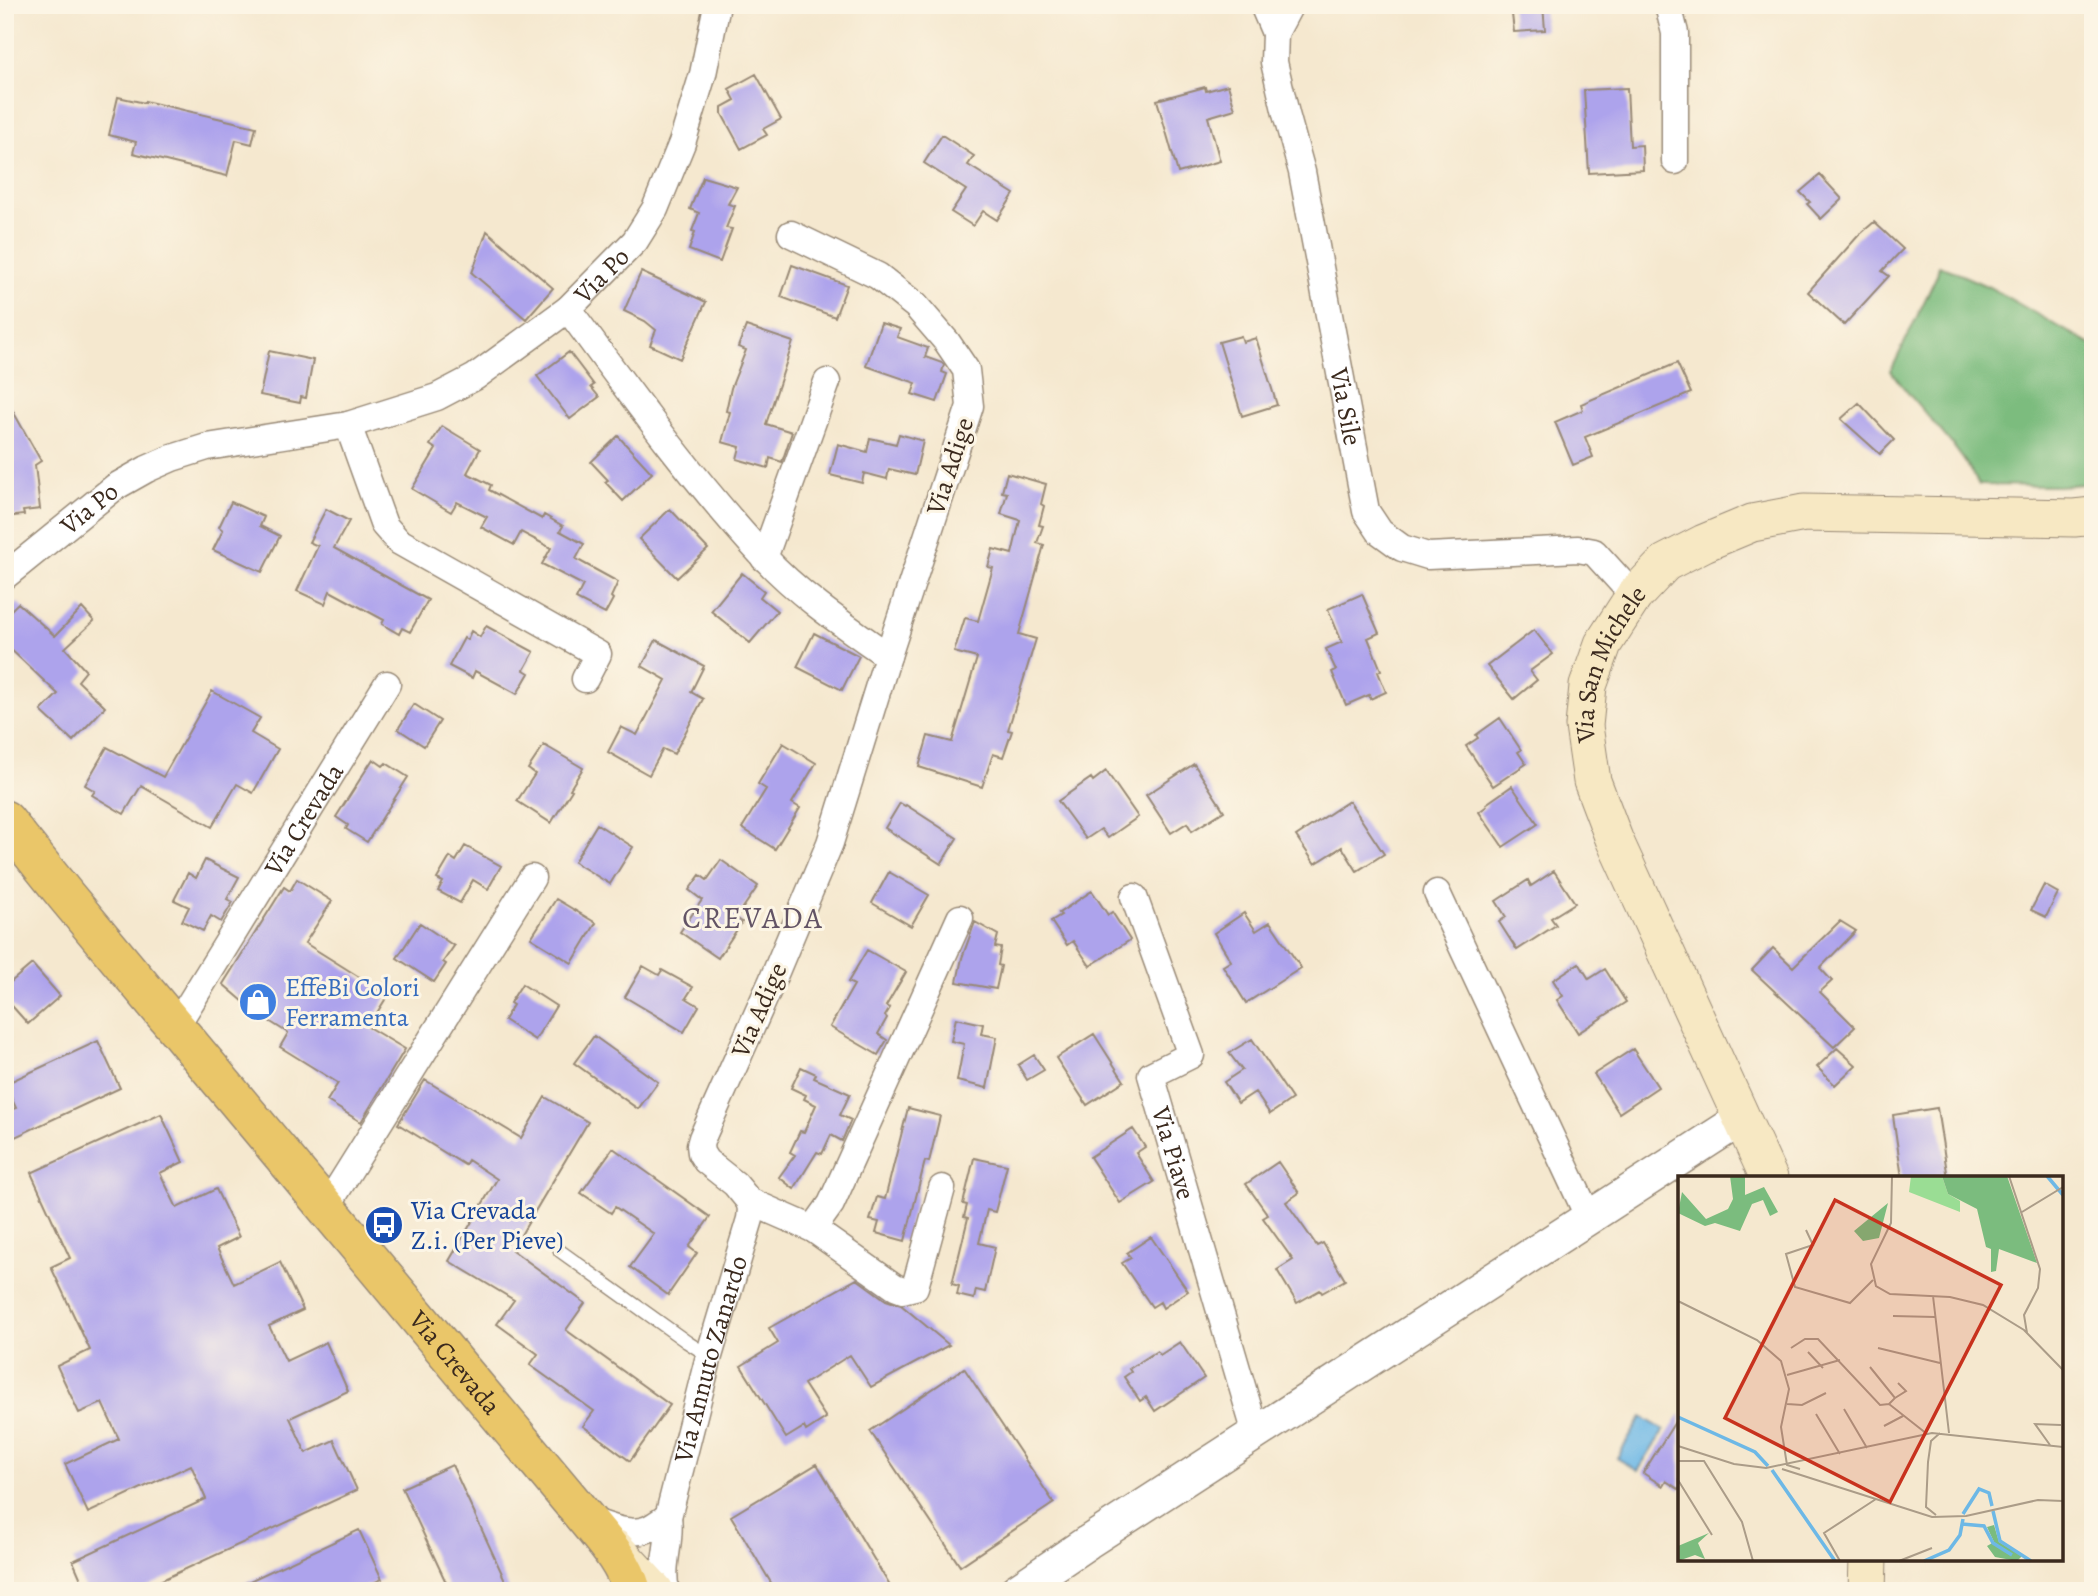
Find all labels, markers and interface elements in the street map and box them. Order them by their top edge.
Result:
street label: Via Po [565,239,637,311]
street label: Via Sile [1322,364,1371,448]
street label: Via Adige [918,413,982,520]
street label: Via Po [52,474,125,543]
street label: Via San Michele [1566,577,1653,746]
street label: Via Crevada [255,756,352,883]
district label: CREVADA [682,898,824,938]
street label: Via Adige [722,957,795,1064]
place label: EffeBi Colori Ferramenta [285,970,420,1035]
shop icon: EffeBi Colori Ferramenta [237,981,279,1023]
street label: Via Piave [1143,1101,1204,1204]
inset map [1678,1176,2063,1561]
place label: Via Crevada Z.i. (Per Pieve) [410,1193,564,1258]
bus stop icon: Via Crevada Z.i. (Per Pieve) [363,1204,405,1246]
street label: Via Annuto Zanardo [665,1251,756,1467]
street label: Via Crevada [401,1302,509,1422]

